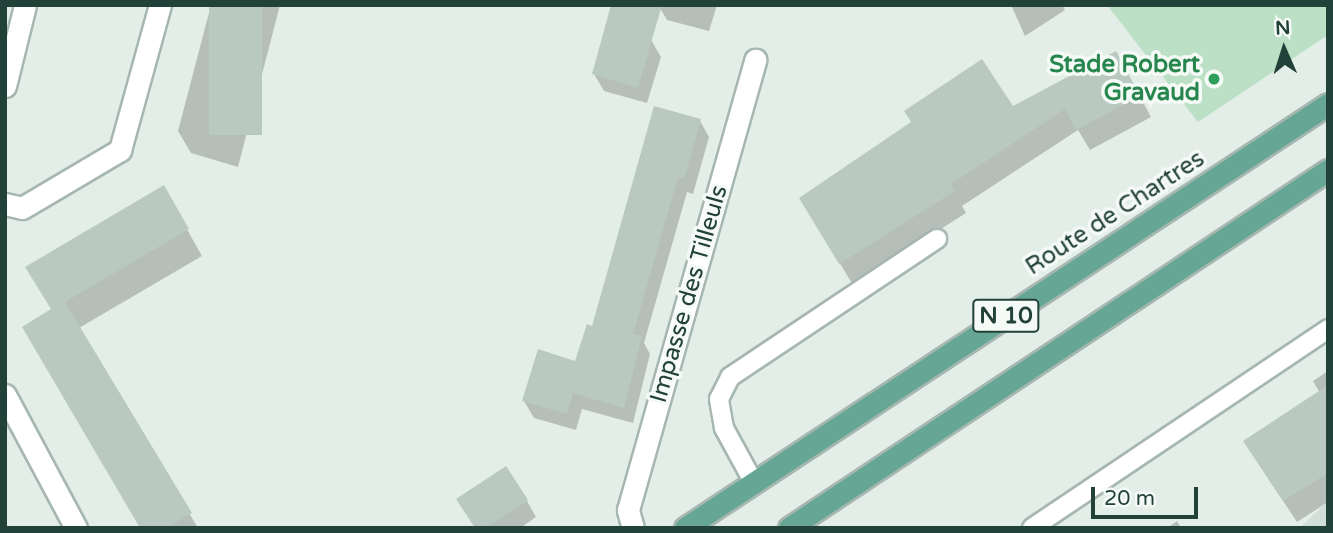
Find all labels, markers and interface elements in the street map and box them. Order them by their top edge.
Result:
north arrow [1249,14,1319,84]
text: N [1275,17,1291,39]
place label: Stade Robert Gravaud [1049,51,1200,107]
marker: Stade Robert Gravaud [1206,71,1222,87]
street label: Route de Chartres [1020,145,1210,281]
street label: Impasse des Tilleuls [644,182,734,406]
road number: N 10 [971,296,1041,336]
scale bar [1095,474,1202,518]
text: 20 m [1104,486,1155,511]

